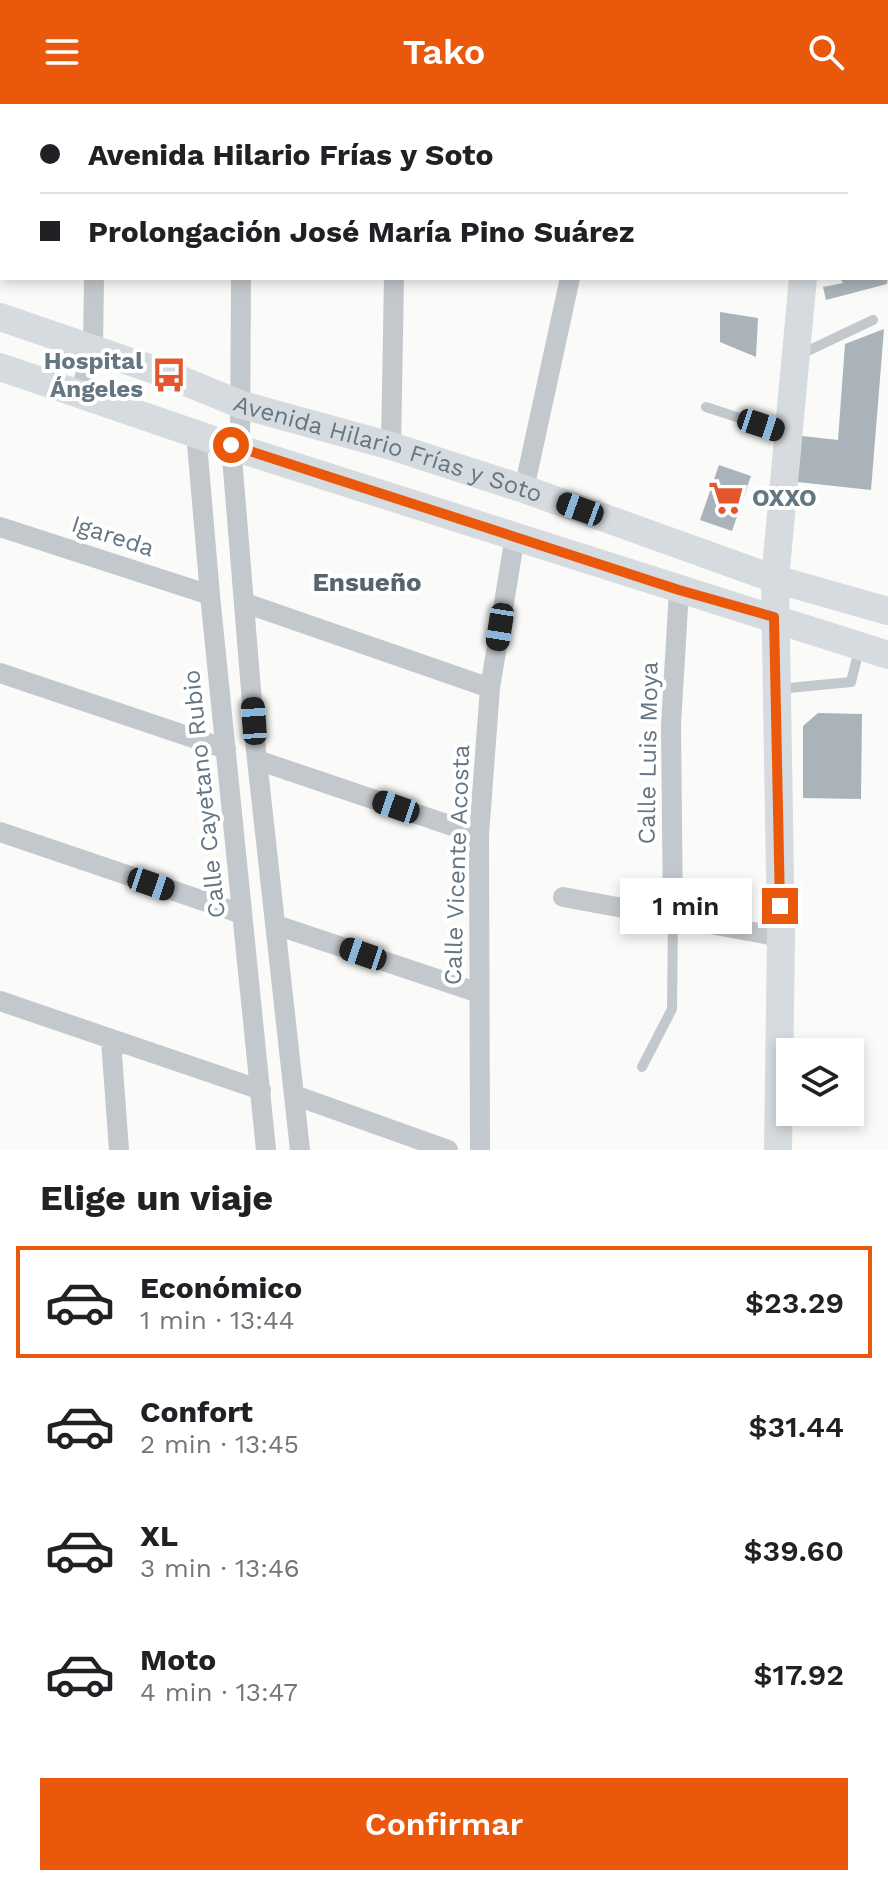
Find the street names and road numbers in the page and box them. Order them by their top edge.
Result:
street label: Avenida Hilario Frías y Soto [229,389,546,508]
street label: Igareda [68,510,158,562]
street label: Calle Luis Moya [632,661,664,845]
street label: Calle Cayetano Rubio [177,669,231,919]
street label: Calle Vicente Acosta [439,744,475,986]

